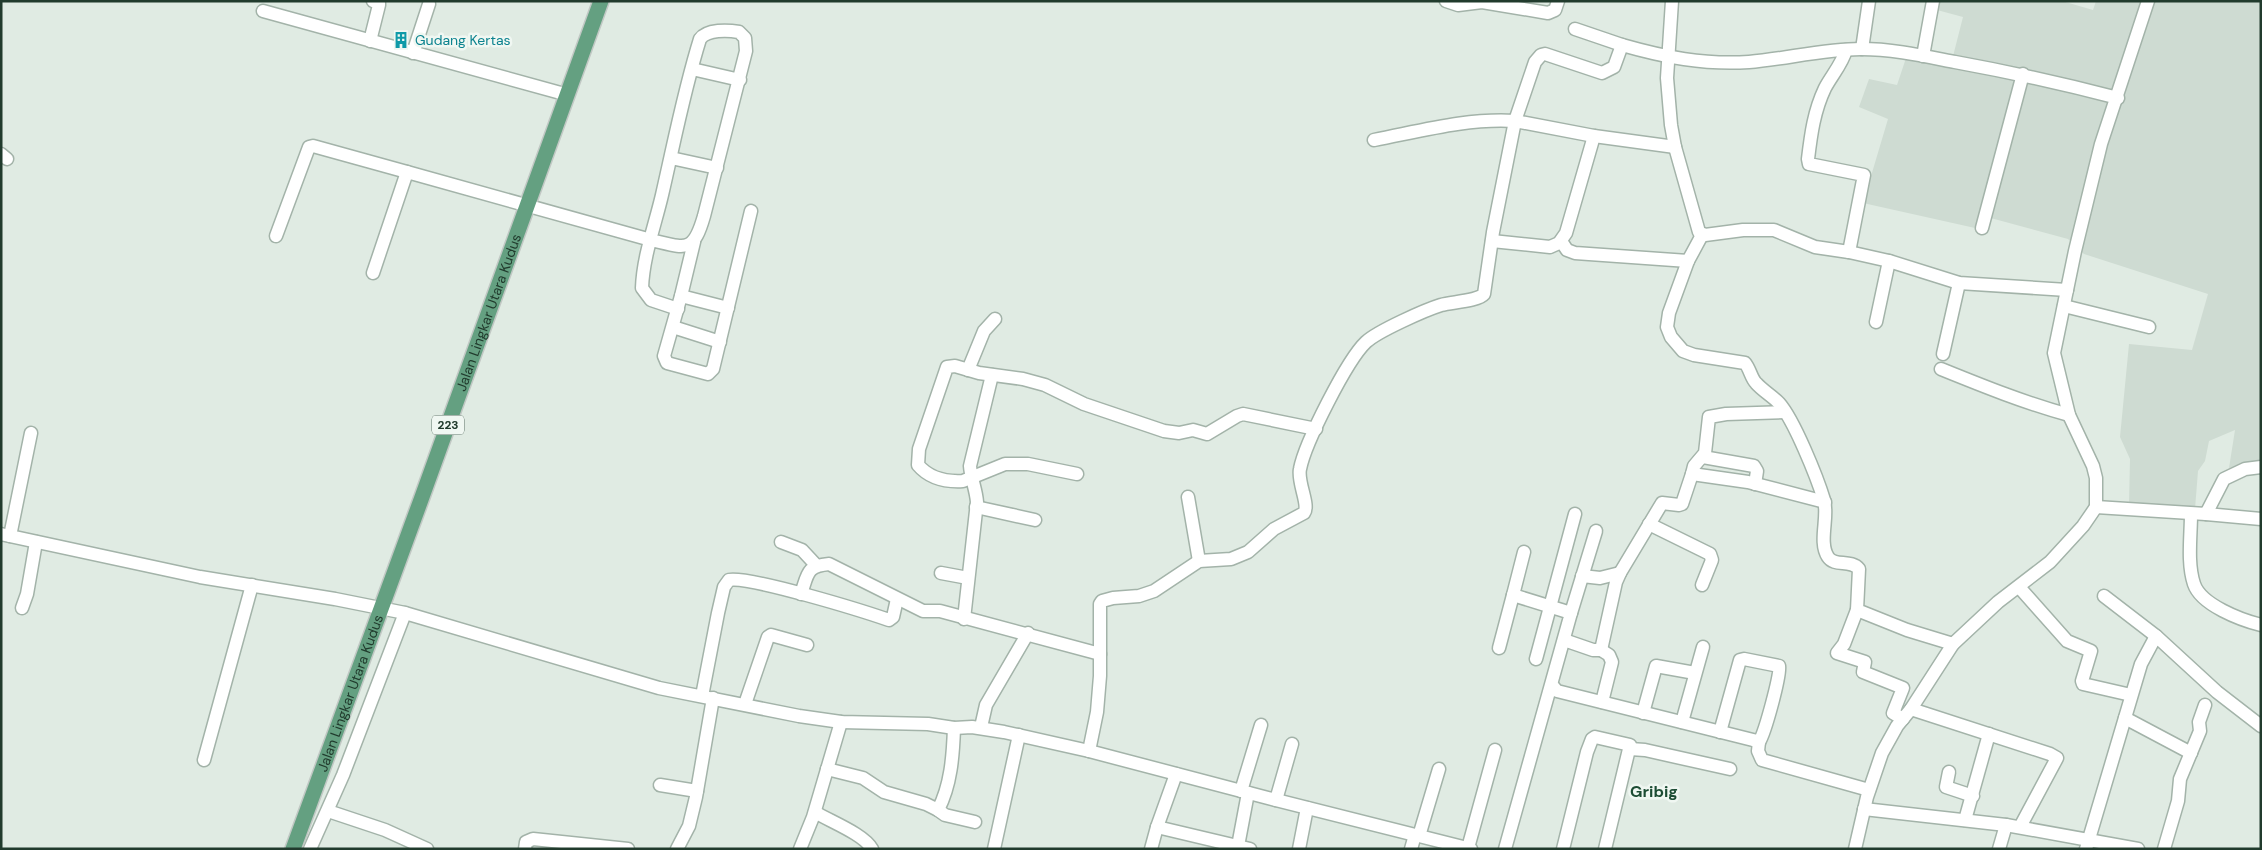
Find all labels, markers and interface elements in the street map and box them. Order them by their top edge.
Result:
building icon: Gudang Kertas [391,30,411,50]
place label: Gudang Kertas [415,31,511,49]
street label: Jalan Lingkar Utara Kudus [452,231,525,394]
road number: 223 [432,416,464,434]
street label: Jalan Lingkar Utara Kudus [313,612,387,774]
district label: Gribig [1630,781,1678,802]

